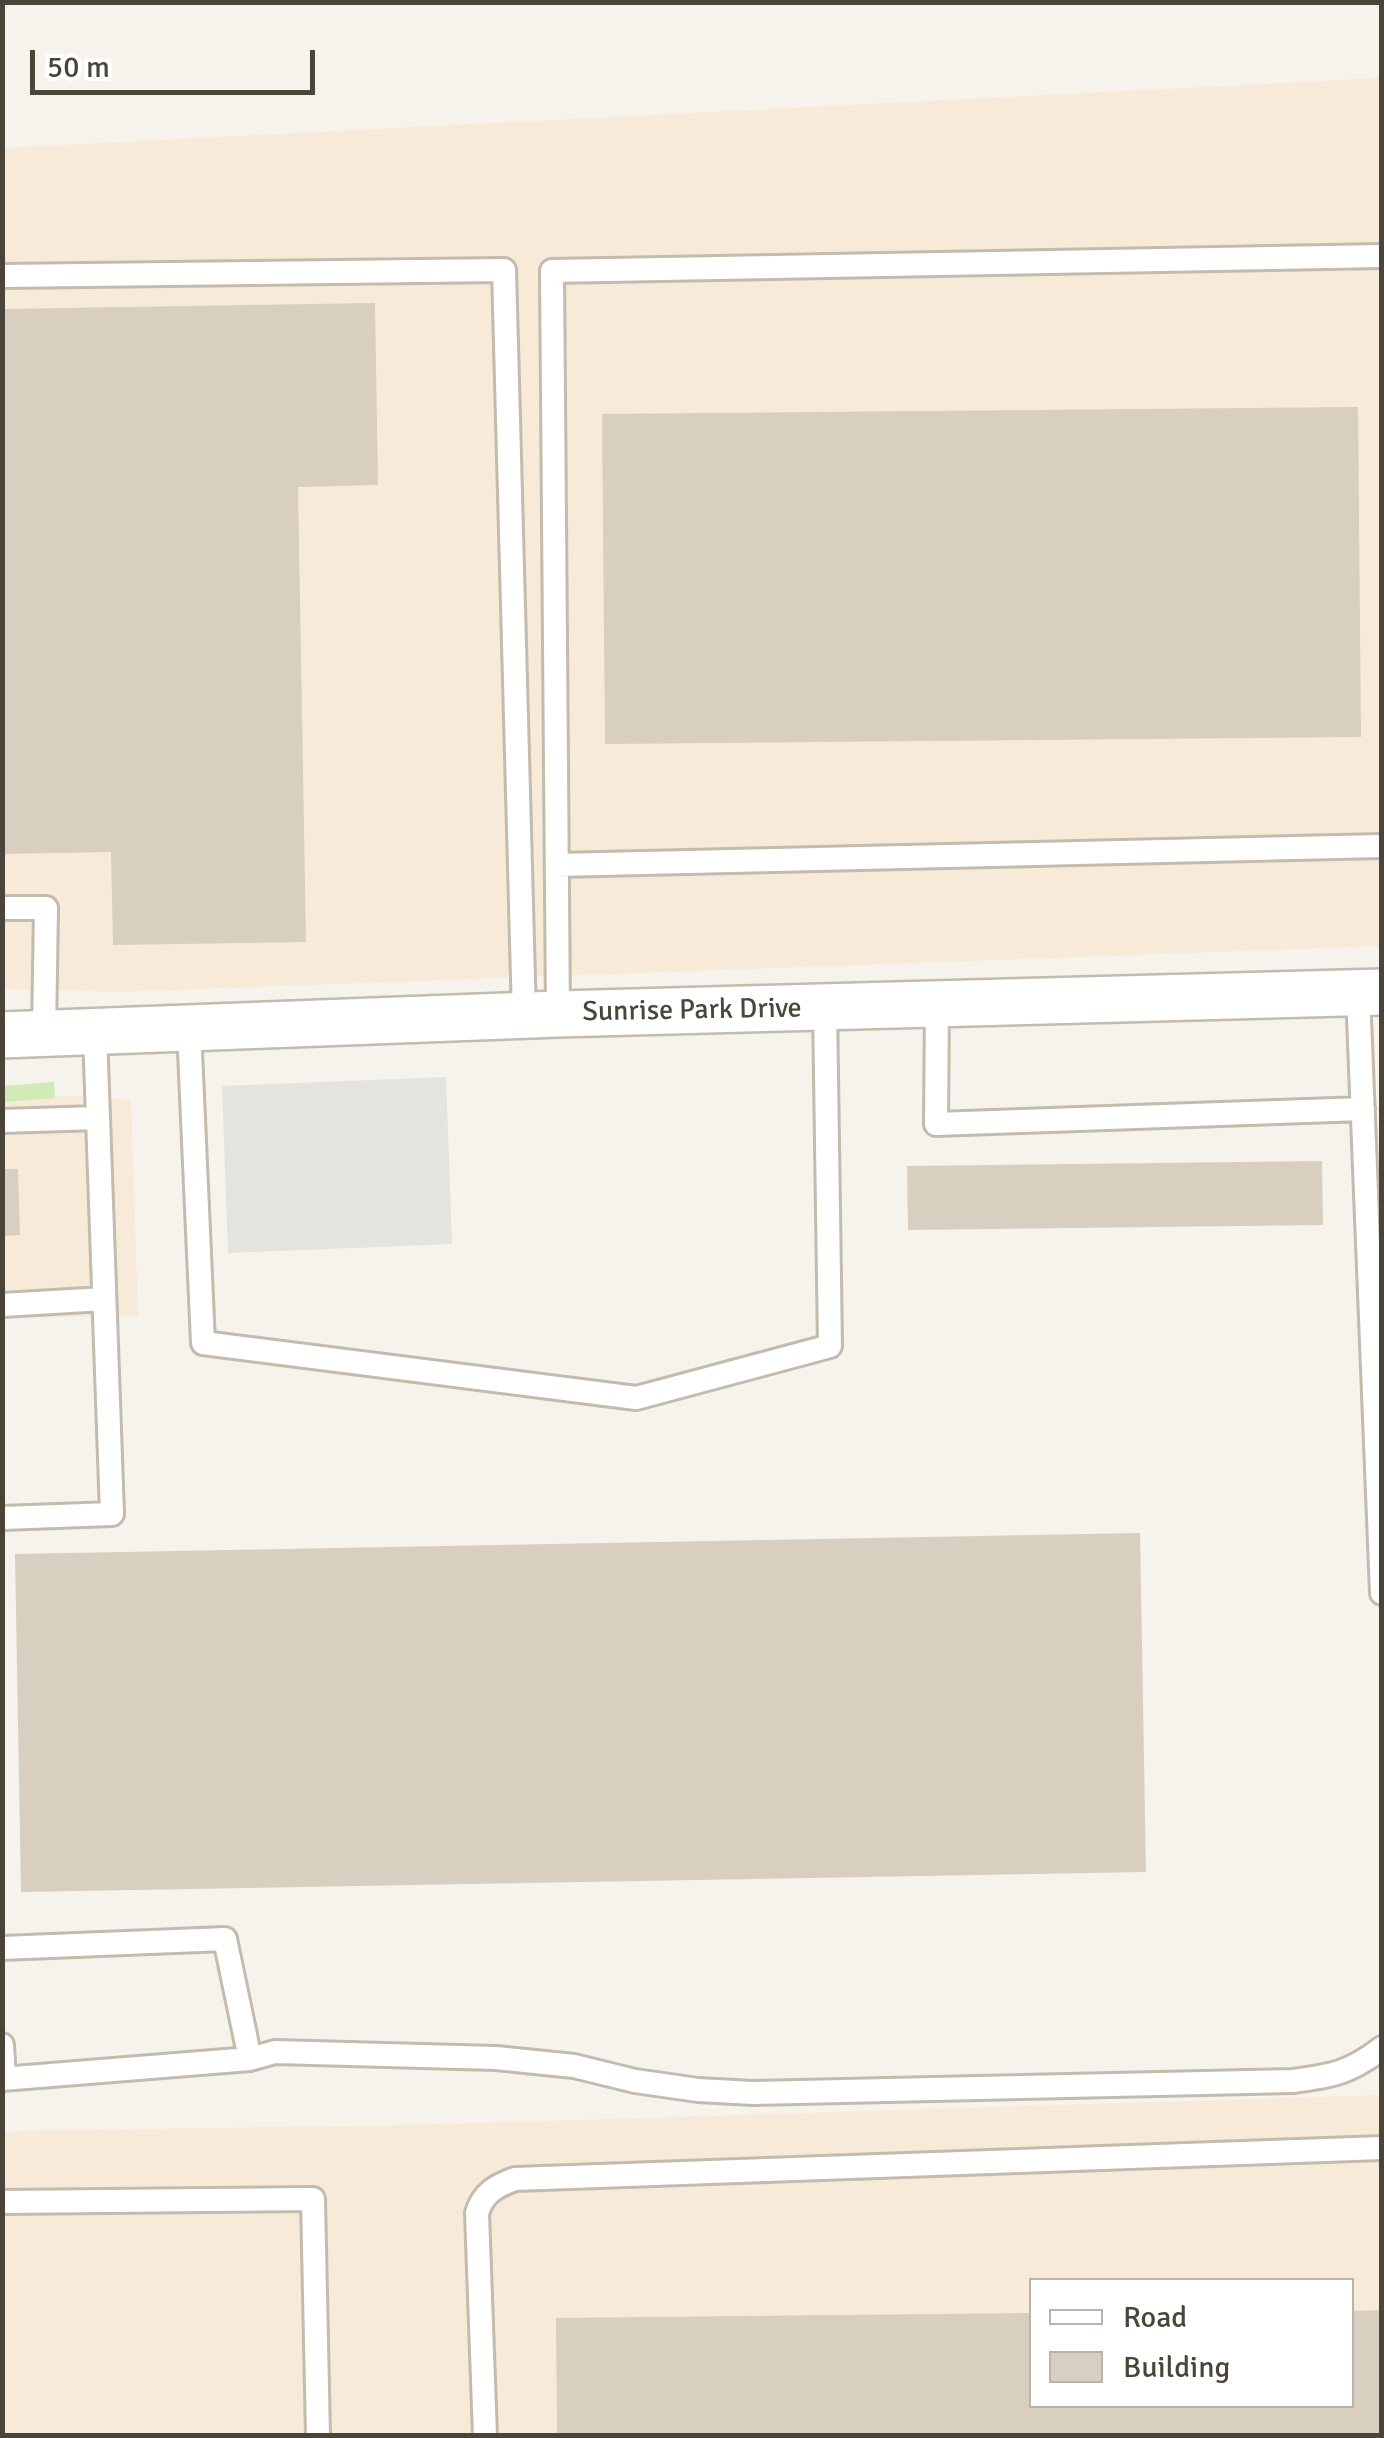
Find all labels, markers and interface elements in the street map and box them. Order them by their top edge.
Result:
scale bar [35,30,320,92]
text: 50 m [47,49,110,86]
street label: Sunrise Park Drive [582,992,802,1030]
legend [1029,2278,1354,2408]
text: Road [1123,2299,1187,2336]
text: Building [1123,2349,1230,2386]

